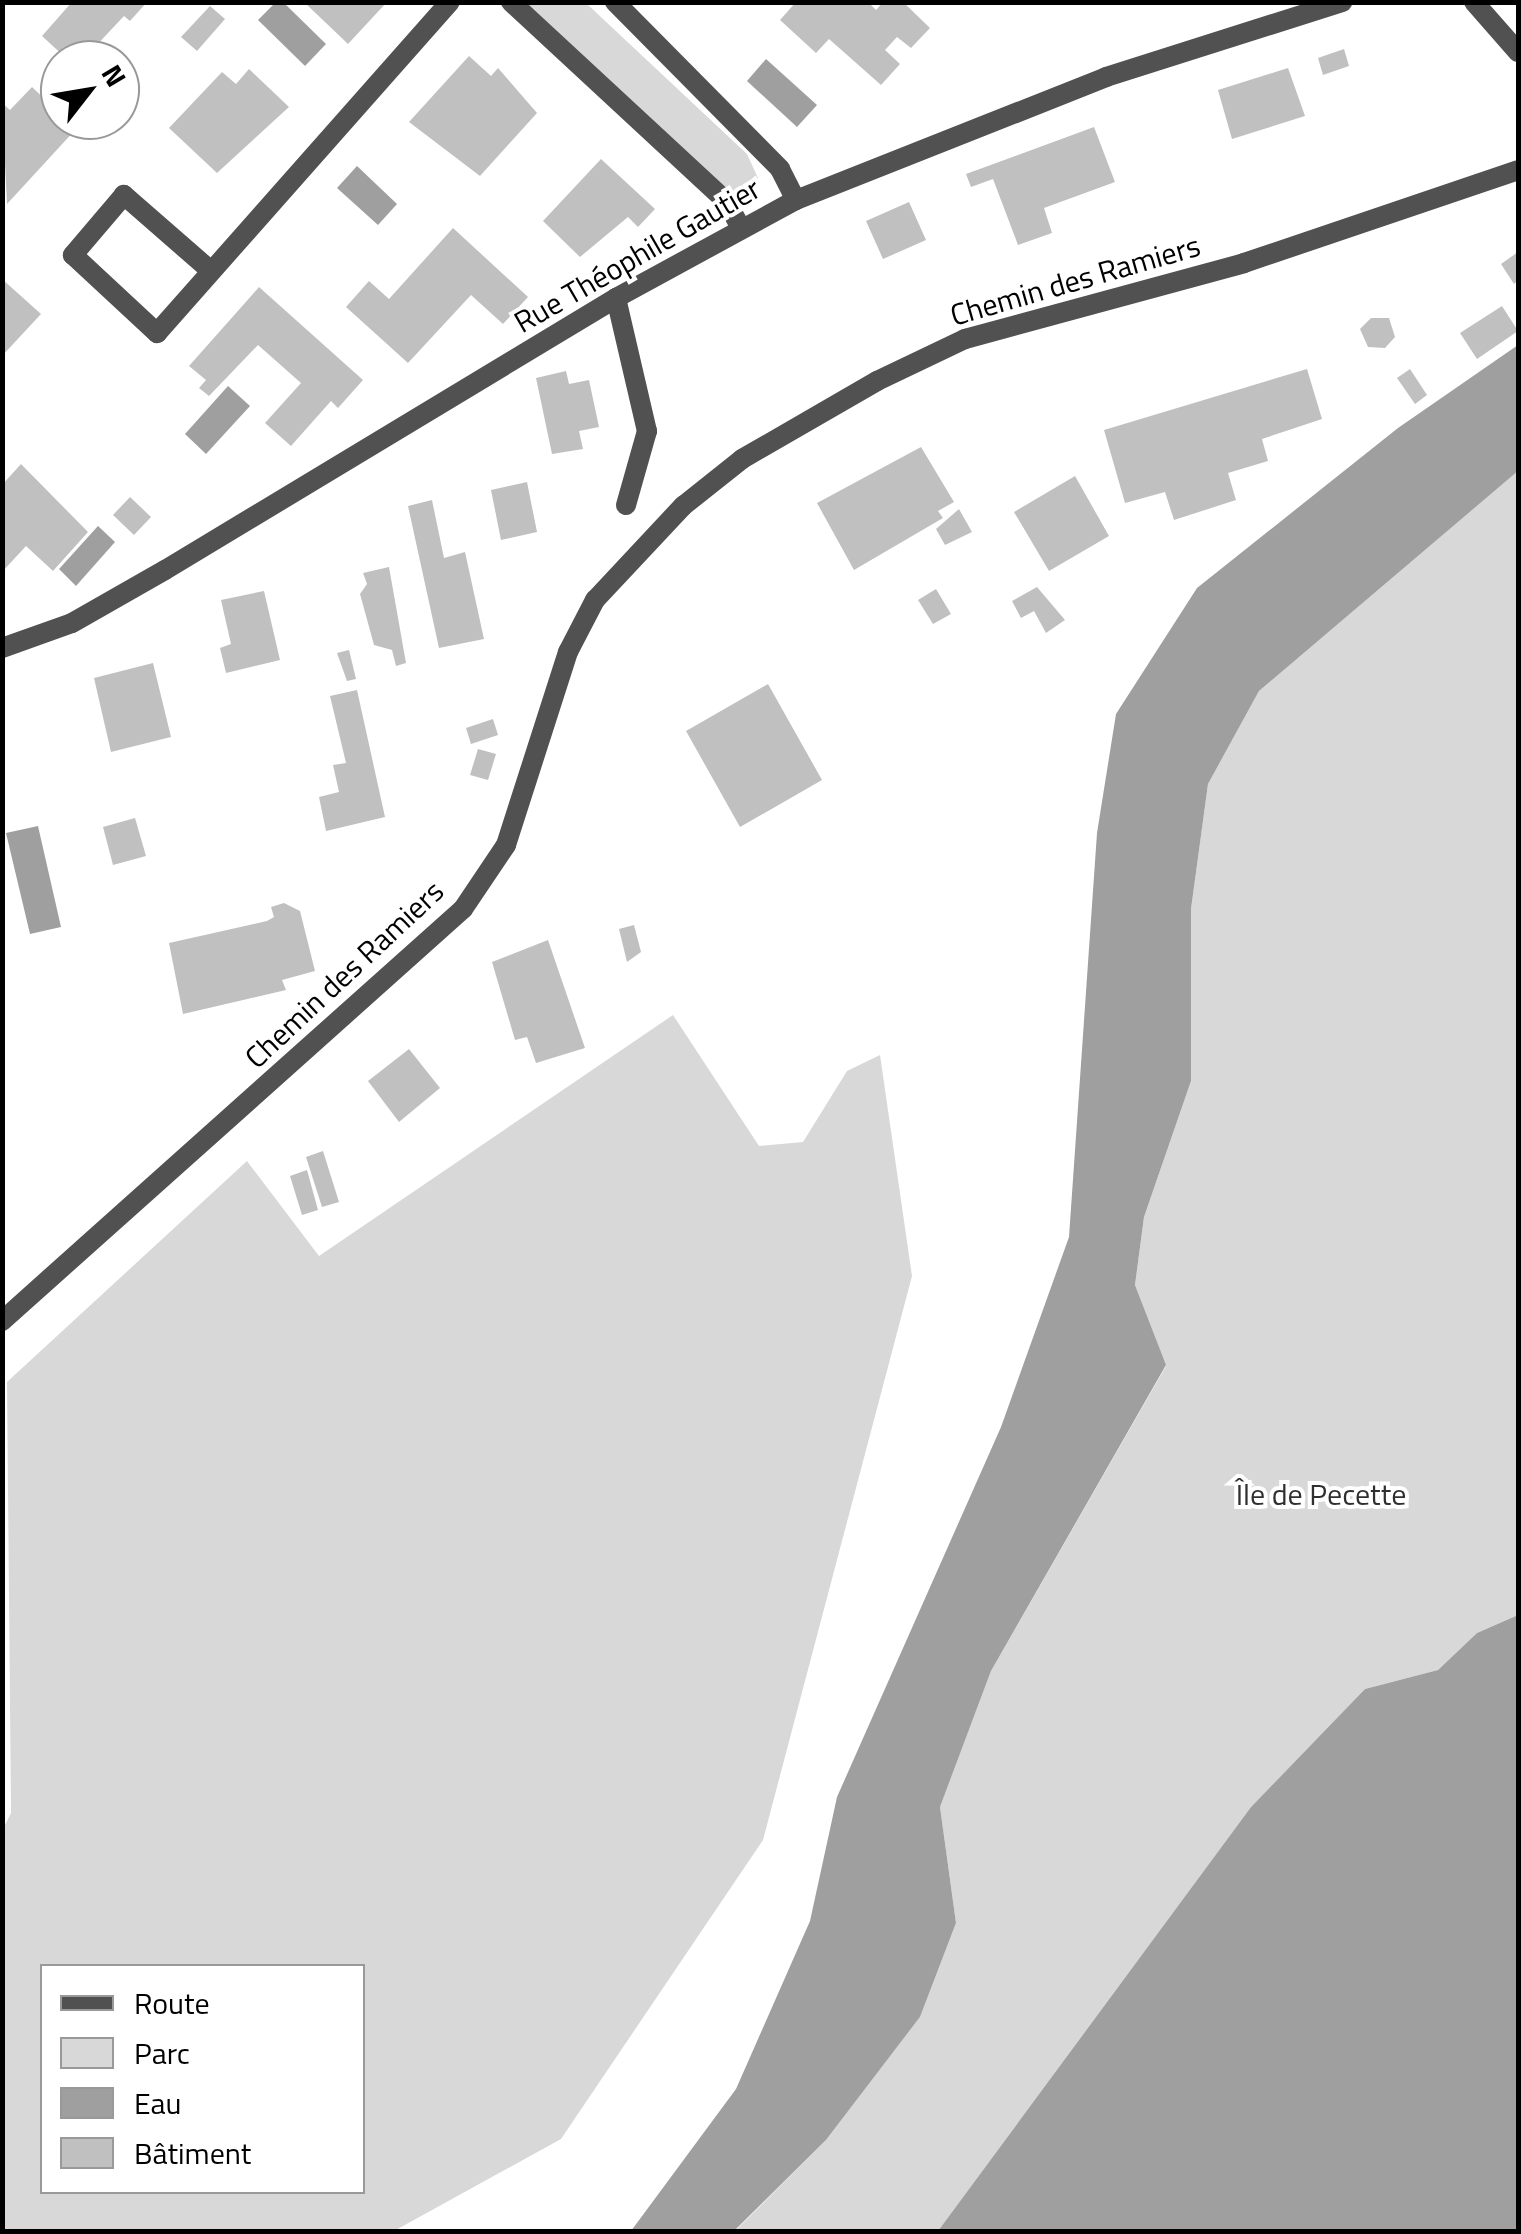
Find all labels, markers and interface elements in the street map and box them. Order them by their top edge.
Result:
north arrow [40,40,140,140]
text: N [91,56,138,95]
street label: Rue Théophile Gautier [508,170,766,340]
street label: Chemin des Ramiers [946,227,1204,333]
street label: Chemin des Ramiers [237,873,451,1075]
park label: Île de Pecette [1236,1476,1406,1512]
legend [40,1964,365,2194]
text: Route [134,1980,210,2026]
text: Parc [134,2030,190,2076]
text: Eau [134,2080,182,2126]
text: Bâtiment [134,2130,251,2176]

